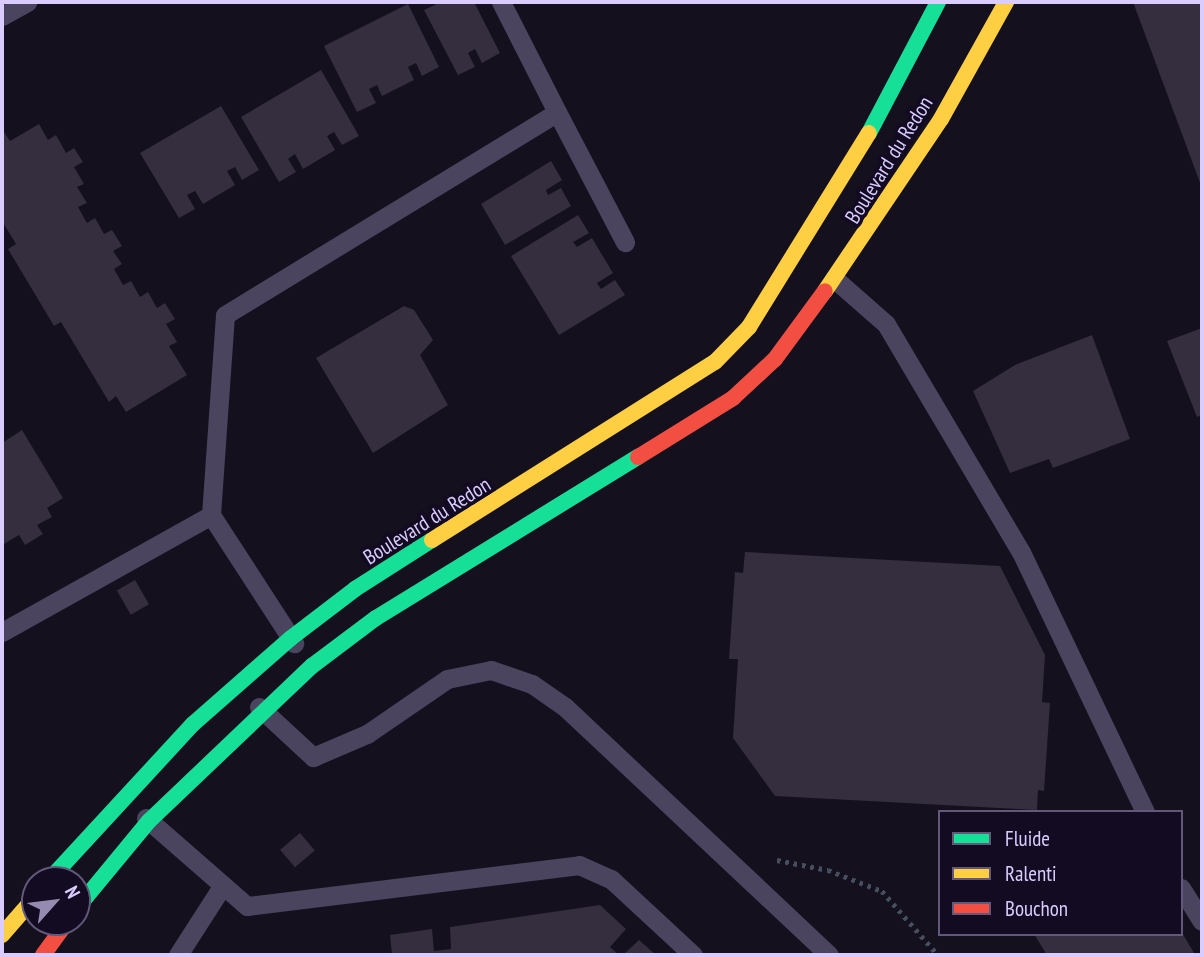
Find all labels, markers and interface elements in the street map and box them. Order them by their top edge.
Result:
street label: Boulevard du Redon [840,92,938,228]
street label: Boulevard du Redon [359,472,495,570]
legend [938,810,1183,936]
text: Fluide [1005,825,1050,852]
text: Ralenti [1005,860,1057,887]
north arrow [21,866,91,936]
text: N [60,882,86,902]
text: Bouchon [1005,895,1068,922]

